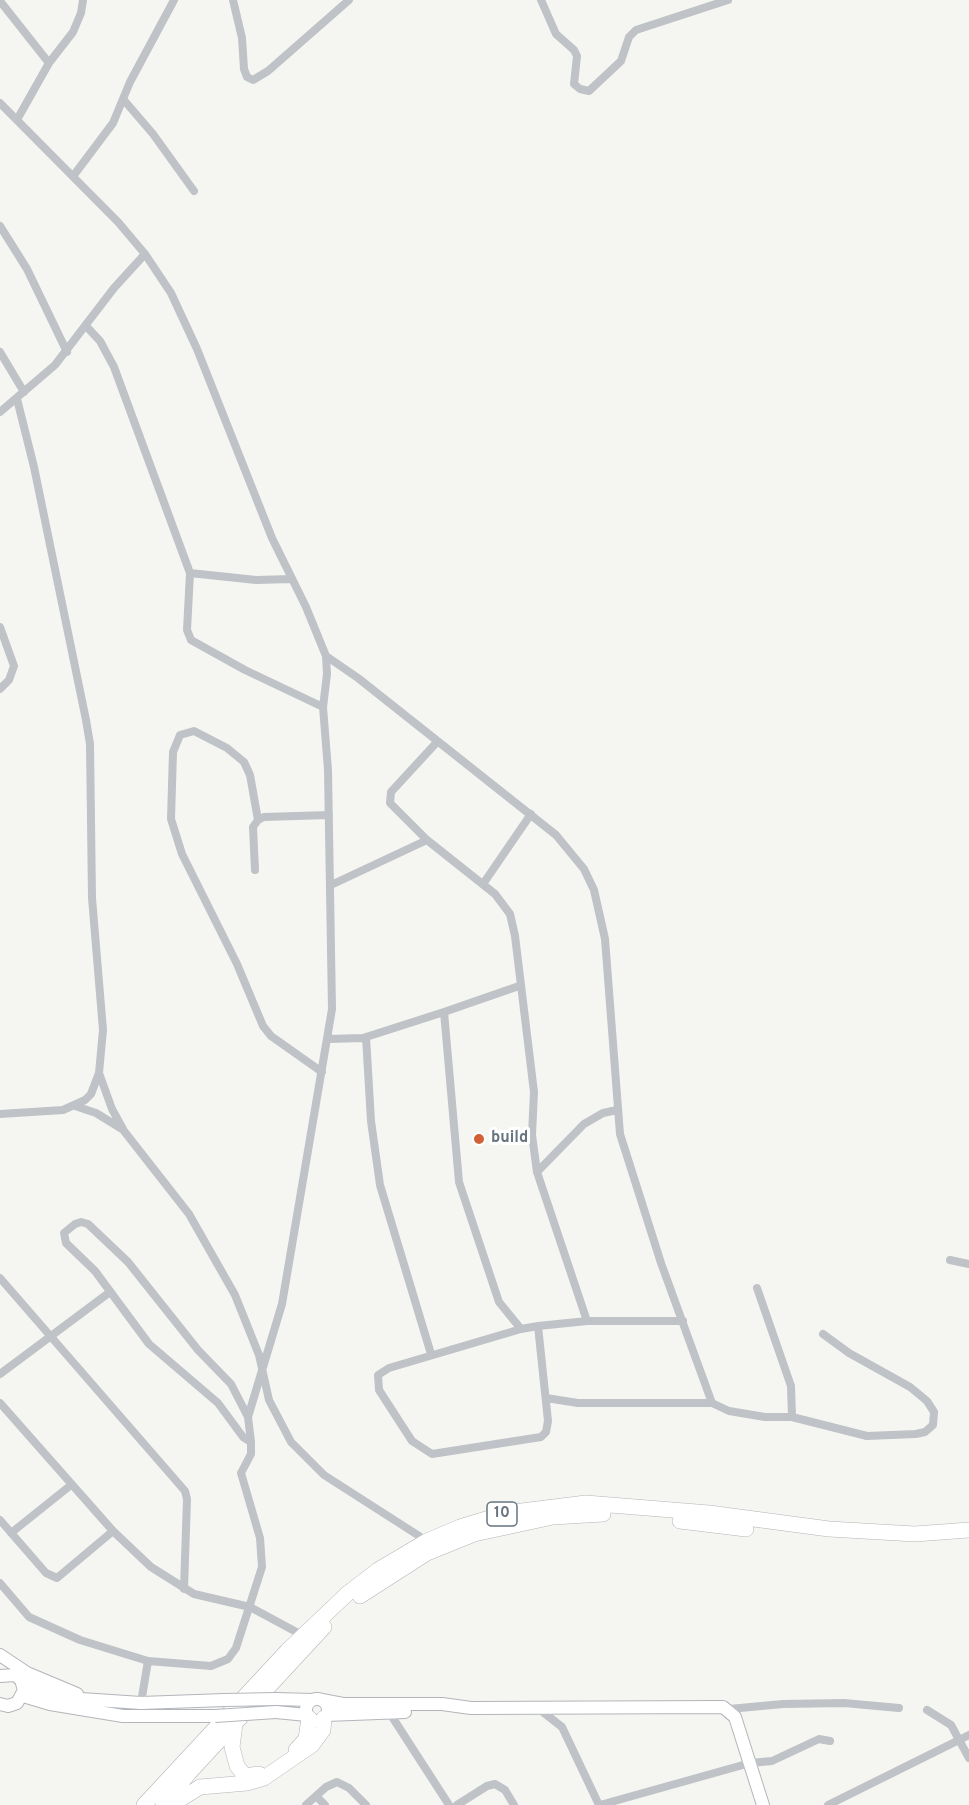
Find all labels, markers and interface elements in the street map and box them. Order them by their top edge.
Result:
place label: build [491,1129,528,1149]
marker: build [472,1132,486,1146]
road number: 10 [487,1502,517,1526]

